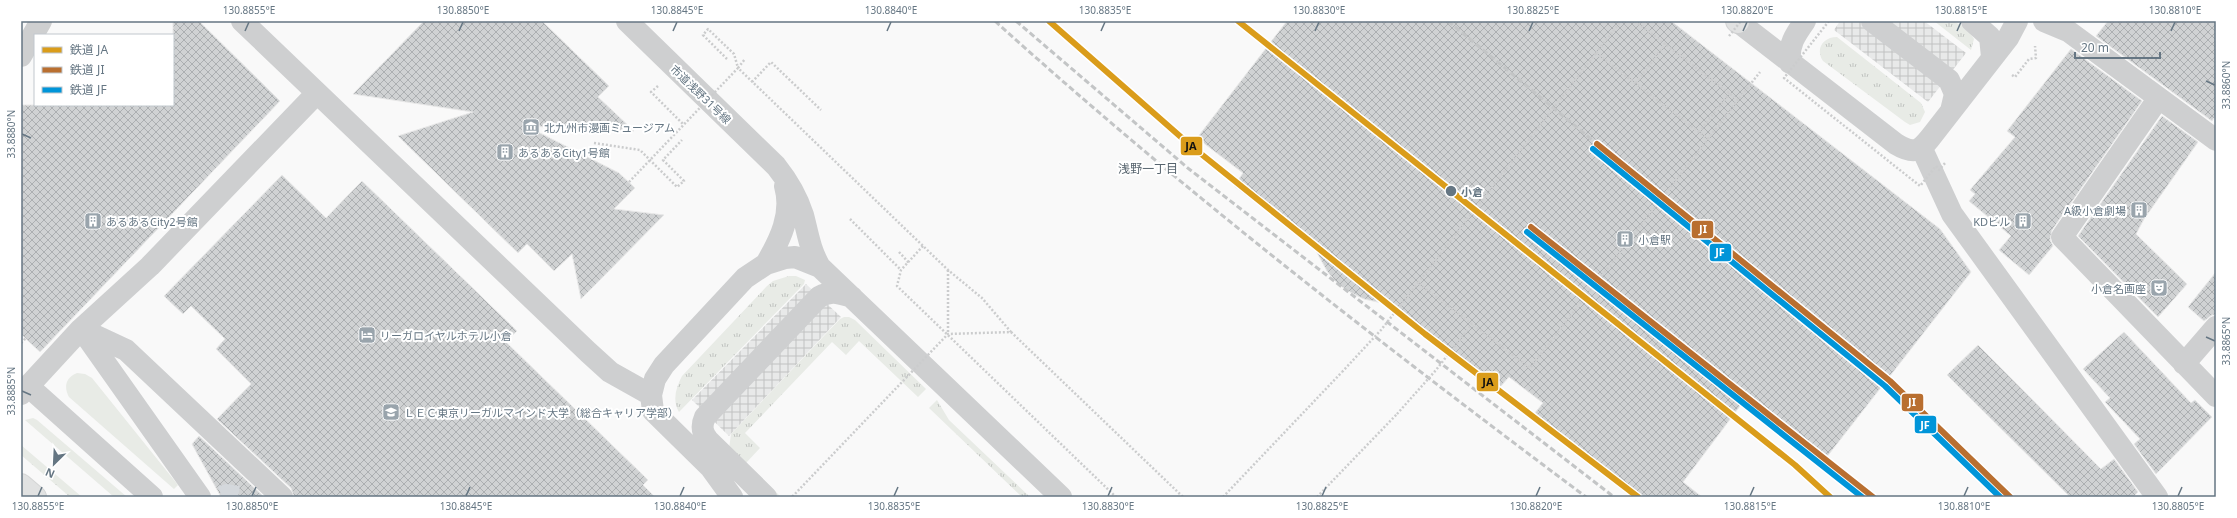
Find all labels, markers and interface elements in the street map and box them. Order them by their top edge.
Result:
text: 130.8855°E [223,3,275,17]
text: 130.8850°E [437,3,489,17]
text: 130.8845°E [651,3,703,17]
text: 130.8840°E [865,3,917,17]
text: 130.8835°E [1079,3,1131,17]
text: 130.8830°E [1293,3,1345,17]
text: 130.8825°E [1507,3,1559,17]
text: 130.8820°E [1721,3,1773,17]
text: 130.8815°E [1935,3,1987,17]
text: 130.8810°E [2149,3,2201,17]
legend [34,34,174,106]
scale bar [2075,34,2160,60]
text: 20 m [2081,39,2109,56]
text: 鉄道 JA [70,41,108,58]
text: 鉄道 JI [70,61,104,78]
street label: 市道浅野31号線 [668,61,734,127]
text: 33.8860°N [2219,61,2233,109]
text: 鉄道 JF [70,81,107,98]
text: 33.8880°N [4,110,18,158]
museum icon: 北九州市漫画ミュージアム [521,117,541,137]
place label: 北九州市漫画ミュージアム [544,120,675,135]
line badge: JA [1180,136,1203,156]
text: JA [1184,138,1197,153]
building icon: あるあるCity1号館 [495,142,515,162]
place label: あるあるCity1号館 [518,145,610,160]
district label: 浅野一丁目 [1118,160,1178,177]
marker: 小倉 [1444,184,1458,198]
place label: 小倉 [1461,184,1483,199]
building icon: A級小倉劇場 [2129,200,2149,220]
place label: A級小倉劇場 [2064,203,2126,218]
building icon: あるあるCity2号館 [83,211,103,231]
building icon: KDビル [2013,211,2033,231]
place label: あるあるCity2号館 [106,214,198,229]
place label: KDビル [1973,214,2010,229]
line badge: JI [1691,220,1714,239]
text: JI [1698,221,1707,236]
building icon: 小倉駅 [1615,229,1635,249]
place label: 小倉駅 [1638,232,1671,247]
line badge: JF [1709,243,1732,262]
text: JF [1714,244,1725,259]
theatre icon: 小倉名画座 [2149,278,2169,298]
place label: 小倉名画座 [2091,281,2146,296]
text: 33.8865°N [2219,317,2233,365]
hotel icon: リーガロイヤルホテル小倉 [357,325,377,345]
place label: リーガロイヤルホテル小倉 [380,328,512,343]
text: 33.8885°N [4,367,18,415]
line badge: JA [1476,372,1499,392]
text: JA [1481,374,1494,389]
line badge: JI [1901,393,1924,412]
text: JI [1907,394,1916,409]
school or university icon: ＬＥＣ東京リーガルマインド大学（総合キャリア学部） [381,402,401,422]
place label: ＬＥＣ東京リーガルマインド大学（総合キャリア学部） [404,405,679,420]
line badge: JF [1914,415,1937,434]
text: JF [1919,417,1930,432]
north arrow [34,444,74,484]
text: N [43,465,57,482]
text: 130.8855°E [12,499,64,513]
text: 130.8850°E [226,499,278,513]
text: 130.8845°E [440,499,492,513]
text: 130.8840°E [654,499,706,513]
text: 130.8835°E [868,499,920,513]
text: 130.8830°E [1082,499,1134,513]
text: 130.8825°E [1296,499,1348,513]
text: 130.8820°E [1510,499,1562,513]
text: 130.8815°E [1724,499,1776,513]
text: 130.8810°E [1938,499,1990,513]
text: 130.8805°E [2152,499,2204,513]

